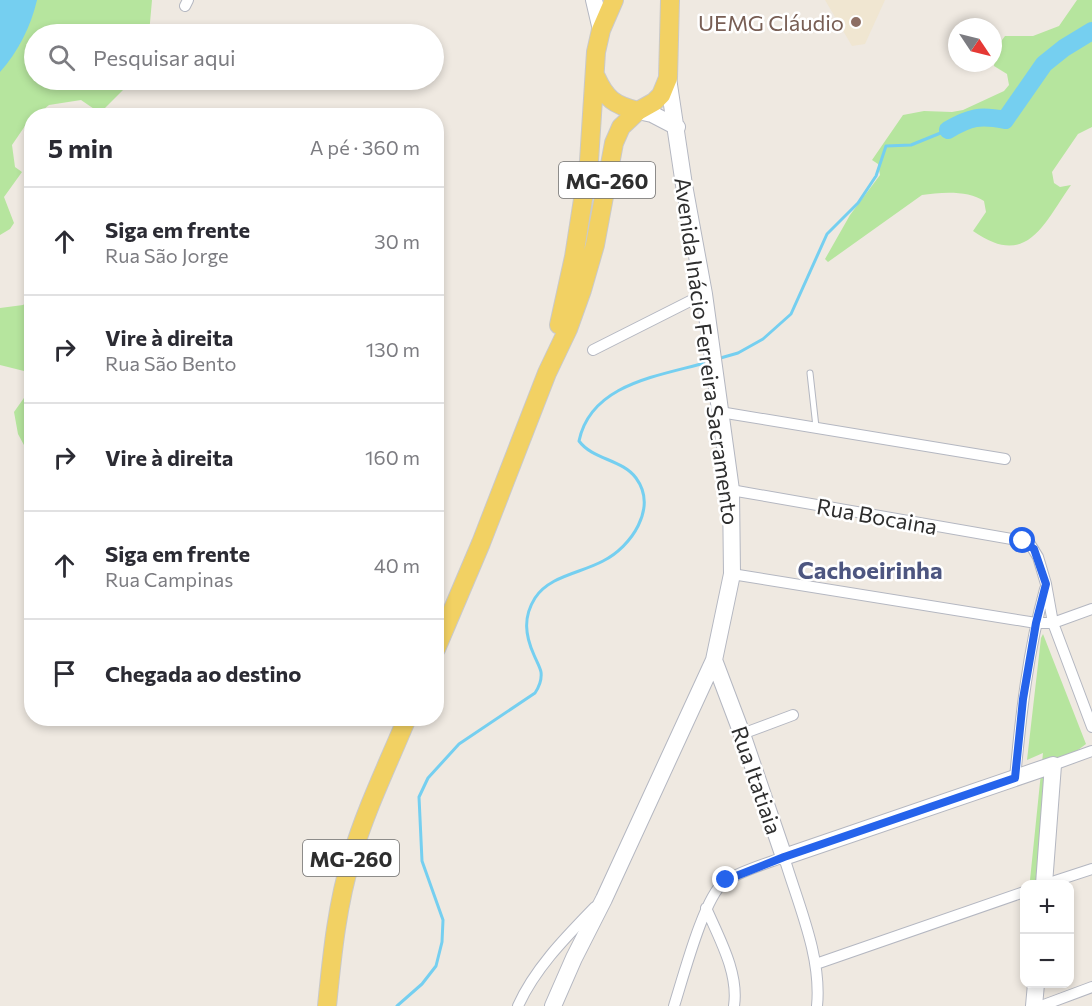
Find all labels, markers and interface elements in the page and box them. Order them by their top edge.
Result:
place label: UEMG Cláudio [698,9,844,36]
marker: UEMG Cláudio [849,15,863,29]
north arrow [948,18,1002,72]
search box [24,24,444,90]
icon: search [45,41,78,74]
text: Pesquisar aqui [93,44,236,71]
text: 5 min [48,132,113,163]
text: A pé · 360 m [310,135,420,159]
road number: MG-260 [559,162,655,198]
street label: Avenida Inácio Ferreira Sacramento [669,175,745,527]
text: Siga em frente [105,216,250,243]
icon: ahead [48,225,81,258]
text: 30 m [374,229,420,253]
text: Rua São Jorge [105,243,229,267]
text: Vire à direita [105,324,233,351]
icon: right [48,333,81,366]
text: 130 m [366,337,420,361]
text: Rua São Bento [105,351,237,375]
icon: right [48,441,81,474]
text: Vire à direita [105,444,233,471]
text: 160 m [365,445,420,469]
street label: Rua Bocaina [815,492,939,540]
route start [1009,527,1035,553]
text: Siga em frente [105,540,250,567]
icon: ahead [48,549,81,582]
text: 40 m [374,553,420,577]
district label: Cachoeirinha [797,555,943,584]
text: Rua Campinas [105,567,233,591]
icon: arrive [48,657,81,690]
text: Chegada ao destino [105,660,301,687]
street label: Rua Itatiaia [726,722,788,838]
road number: MG-260 [303,840,399,876]
route end [712,866,738,892]
map controls [1020,880,1074,988]
button: + [1020,880,1074,934]
button: − [1020,934,1074,988]

